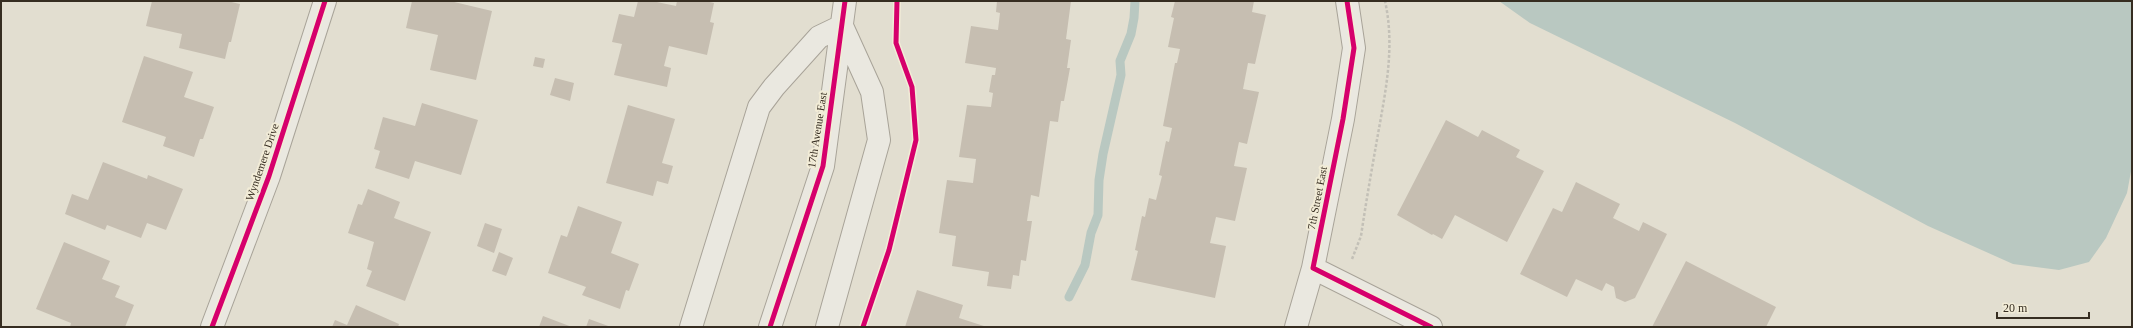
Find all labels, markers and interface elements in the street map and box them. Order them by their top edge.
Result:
street label: 17th Avenue East [805,91,829,169]
street label: Wyndemere Drive [243,122,281,202]
street label: 7th Street East [1305,165,1329,231]
scale bar [1997,294,2089,320]
text: 20 m [2003,301,2028,315]

